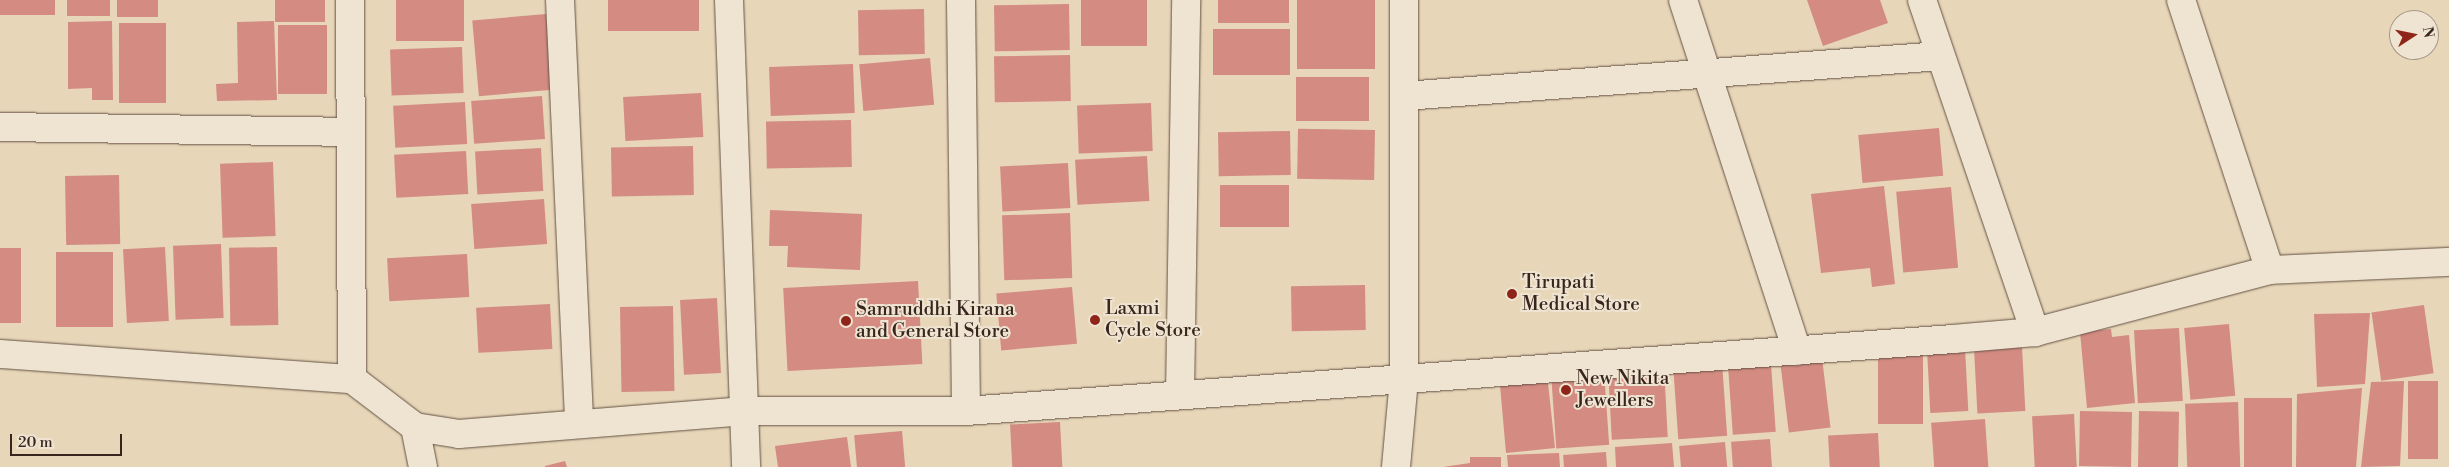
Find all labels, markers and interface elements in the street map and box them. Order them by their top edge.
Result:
north arrow [2389,10,2439,60]
text: N [2418,25,2438,39]
place label: Tirupati Medical Store [1522,272,1640,316]
marker: Tirupati Medical Store [1506,288,1518,300]
place label: Laxmi Cycle Store [1105,298,1201,342]
place label: Samruddhi Kirana and General Store [856,299,1015,343]
marker: Laxmi Cycle Store [1089,314,1101,326]
marker: Samruddhi Kirana and General Store [840,315,852,327]
place label: New Nikita Jewellers [1576,368,1669,412]
marker: New Nikita Jewellers [1560,384,1572,396]
scale bar [12,424,125,456]
text: 20 m [18,433,53,452]

